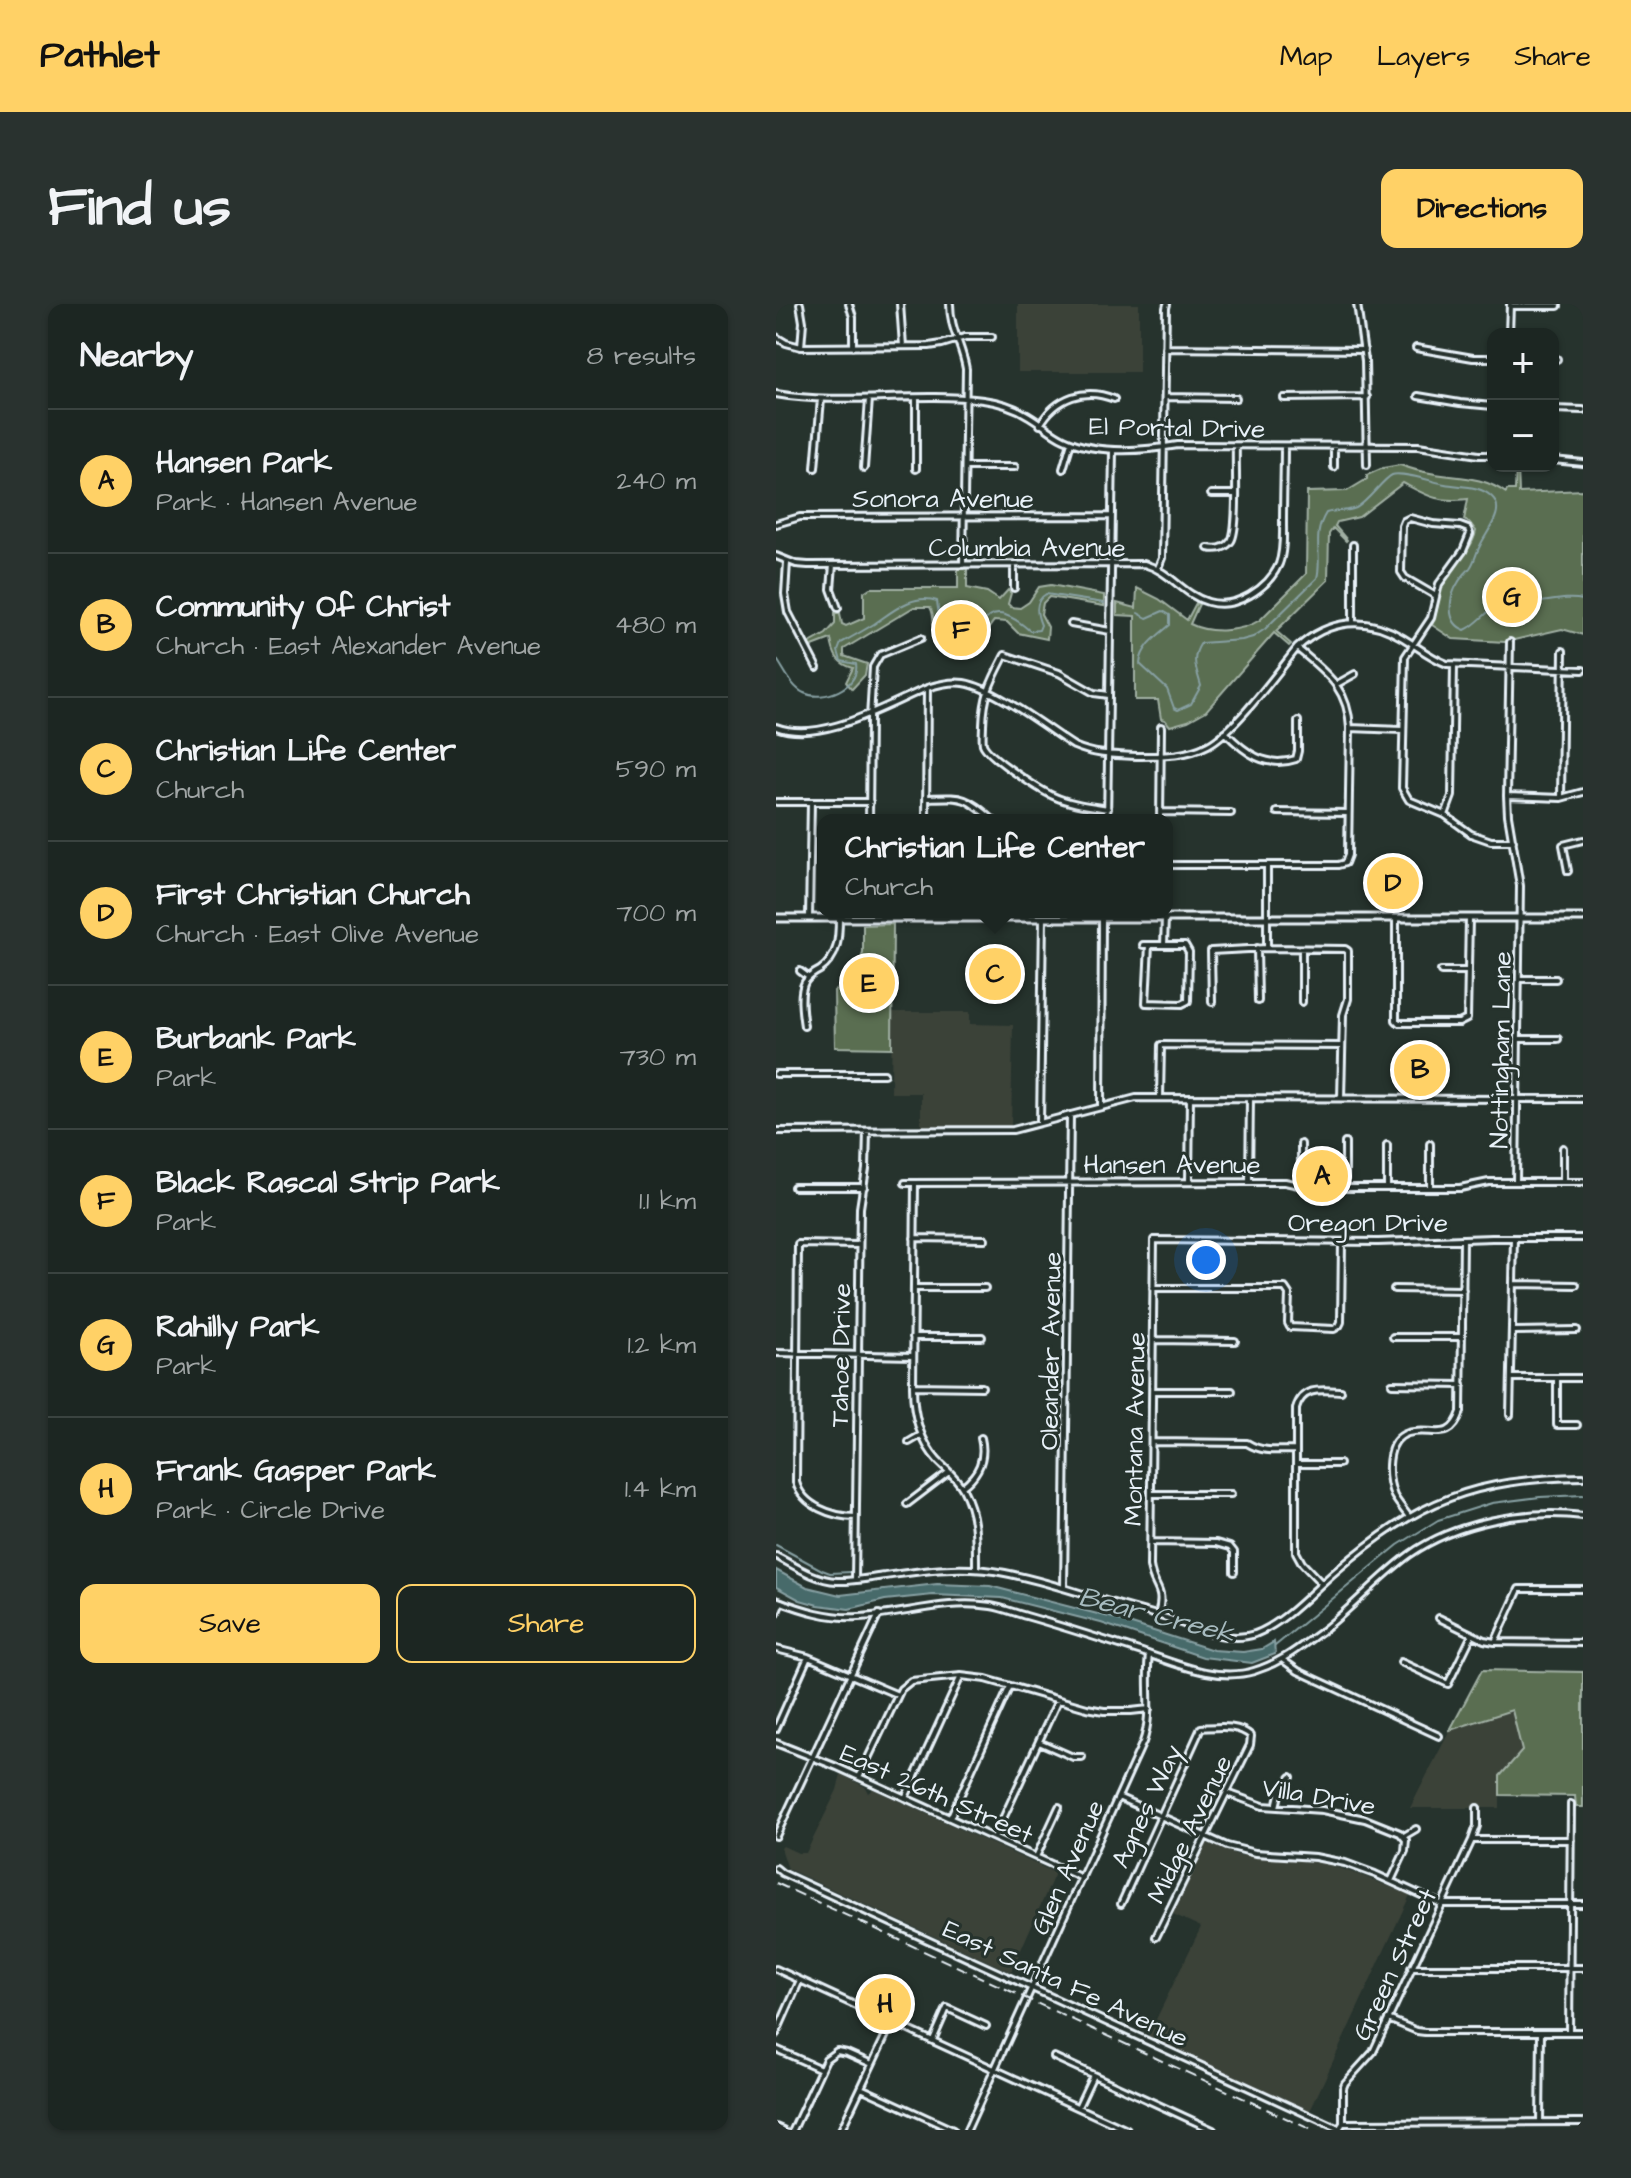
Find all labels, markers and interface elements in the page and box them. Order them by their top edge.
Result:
text: Pathlet [40,30,160,82]
text: Map [1280,37,1333,76]
text: Layers [1377,37,1470,76]
text: Share [1514,37,1591,76]
text: Find us [48,169,231,247]
button: Directions [1381,169,1583,248]
map controls [1487,328,1559,472]
button: + [1487,328,1559,400]
text: Nearby [80,332,194,380]
text: 8 results [586,338,696,374]
button: − [1487,400,1559,472]
street label: El Portal Drive [1088,408,1265,448]
text: Hansen Park [156,442,332,484]
text: A [98,463,114,499]
text: 240 m [616,463,696,499]
street label: Sonora Avenue [852,481,1034,517]
text: Park · Hansen Avenue [156,484,418,520]
street label: Columbia Avenue [928,530,1126,566]
pin: G [1486,567,1538,627]
text: Community Of Christ [156,586,451,628]
pin: F [935,600,987,660]
text: B [97,607,115,643]
text: 480 m [614,607,696,643]
text: Church · East Alexander Avenue [156,628,541,664]
text: Christian Life Center [156,730,456,772]
text: C [97,751,115,787]
text: 590 m [616,751,696,787]
text: Church [156,772,244,808]
popup [817,814,1173,918]
text: Christian Life Center [845,827,1145,869]
pin: D [1367,853,1419,913]
text: Church [845,869,933,905]
text: First Christian Church [156,874,470,916]
text: D [98,895,114,931]
text: 700 m [617,895,696,931]
text: Church · East Olive Avenue [156,916,479,952]
pin: C [969,944,1021,1004]
street label: Nottingham Lane [1481,951,1523,1149]
pin: E [843,953,895,1013]
text: Burbank Park [156,1018,356,1060]
text: E [98,1039,114,1075]
text: 730 m [620,1039,696,1075]
pin: B [1394,1040,1446,1100]
text: Park [156,1060,216,1096]
pin: A [1296,1146,1348,1206]
street label: Hansen Avenue [1084,1147,1260,1183]
text: Black Rascal Strip Park [156,1162,500,1204]
text: F [97,1183,115,1219]
text: 1.1 km [639,1183,696,1219]
text: Park [156,1204,216,1240]
street label: Oregon Drive [1288,1205,1448,1243]
your location [1186,1240,1226,1280]
street label: Oleander Avenue [1031,1251,1071,1451]
street label: Tahoe Drive [822,1283,860,1427]
text: Rahilly Park [156,1306,319,1348]
text: G [97,1327,115,1363]
text: 1.2 km [628,1327,696,1363]
street label: Montana Avenue [1115,1332,1155,1526]
text: Park [156,1348,216,1384]
text: Frank Gasper Park [156,1450,436,1492]
text: H [98,1471,114,1507]
text: 1.4 km [625,1471,696,1507]
text: Park · Circle Drive [156,1492,385,1528]
water label: Bear Creek [1075,1577,1239,1654]
button: Save [80,1584,380,1663]
button: Share [396,1584,696,1663]
street label: East 26th Street [834,1735,1039,1853]
street label: Agnes Way [1103,1739,1193,1875]
street label: Midge Avenue [1138,1749,1243,1911]
street label: Villa Drive [1259,1769,1378,1825]
street label: Glen Avenue [1022,1794,1114,1941]
street label: Green Street [1344,1882,1446,2046]
street label: East Santa Fe Avenue [937,1911,1194,2057]
pin: H [859,1974,911,2034]

